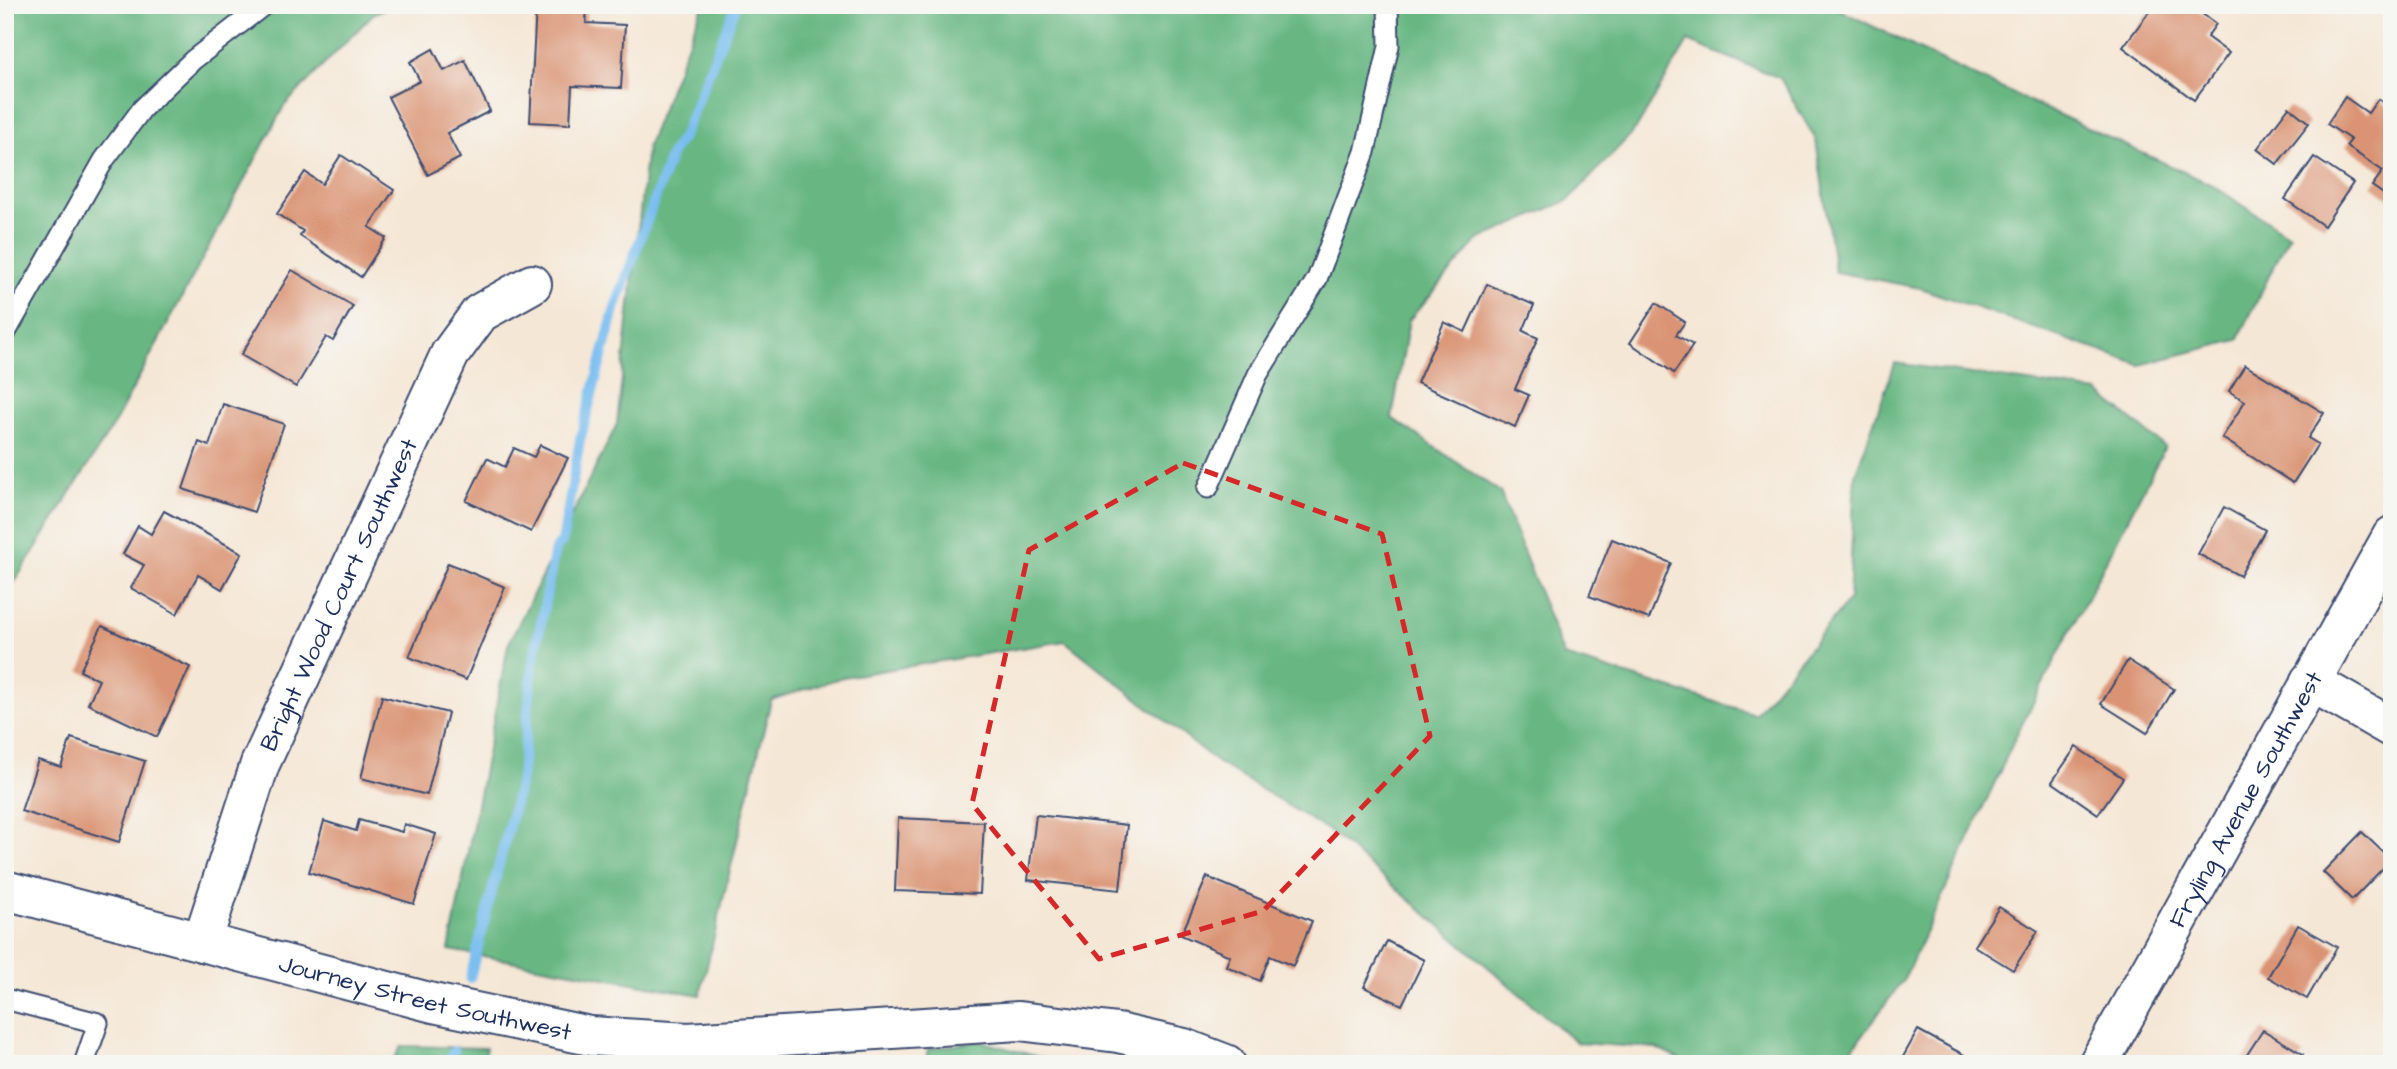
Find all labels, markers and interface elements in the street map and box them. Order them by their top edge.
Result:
street label: Bright Wood Court Southwest [252,433,427,757]
street label: Fryling Avenue Southwest [2161,665,2332,934]
street label: Journey Street Southwest [275,947,575,1050]

